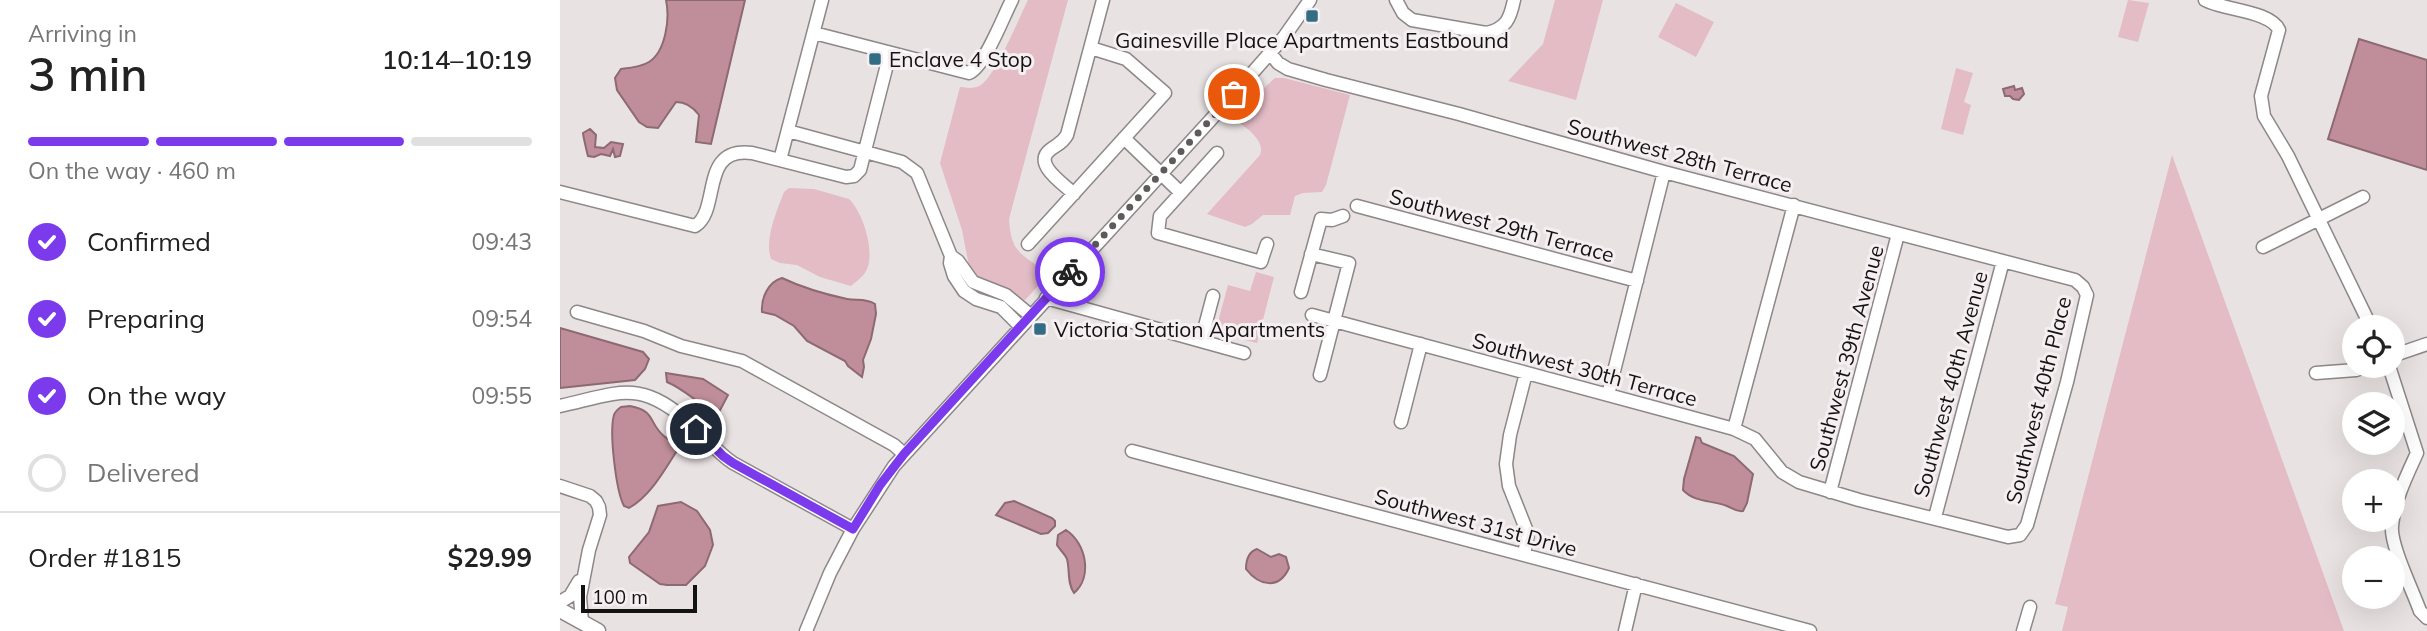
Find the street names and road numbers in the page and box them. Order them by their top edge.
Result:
street label: Southwest 28th Terrace [1565,112,1795,198]
street label: Southwest 29th Terrace [1387,182,1617,268]
street label: Southwest 39th Avenue [1803,242,1889,474]
street label: Southwest 40th Avenue [1907,268,1993,500]
street label: Southwest 40th Place [2000,294,2076,506]
street label: Southwest 30th Terrace [1470,326,1700,412]
street label: Southwest 31st Drive [1372,482,1580,562]

